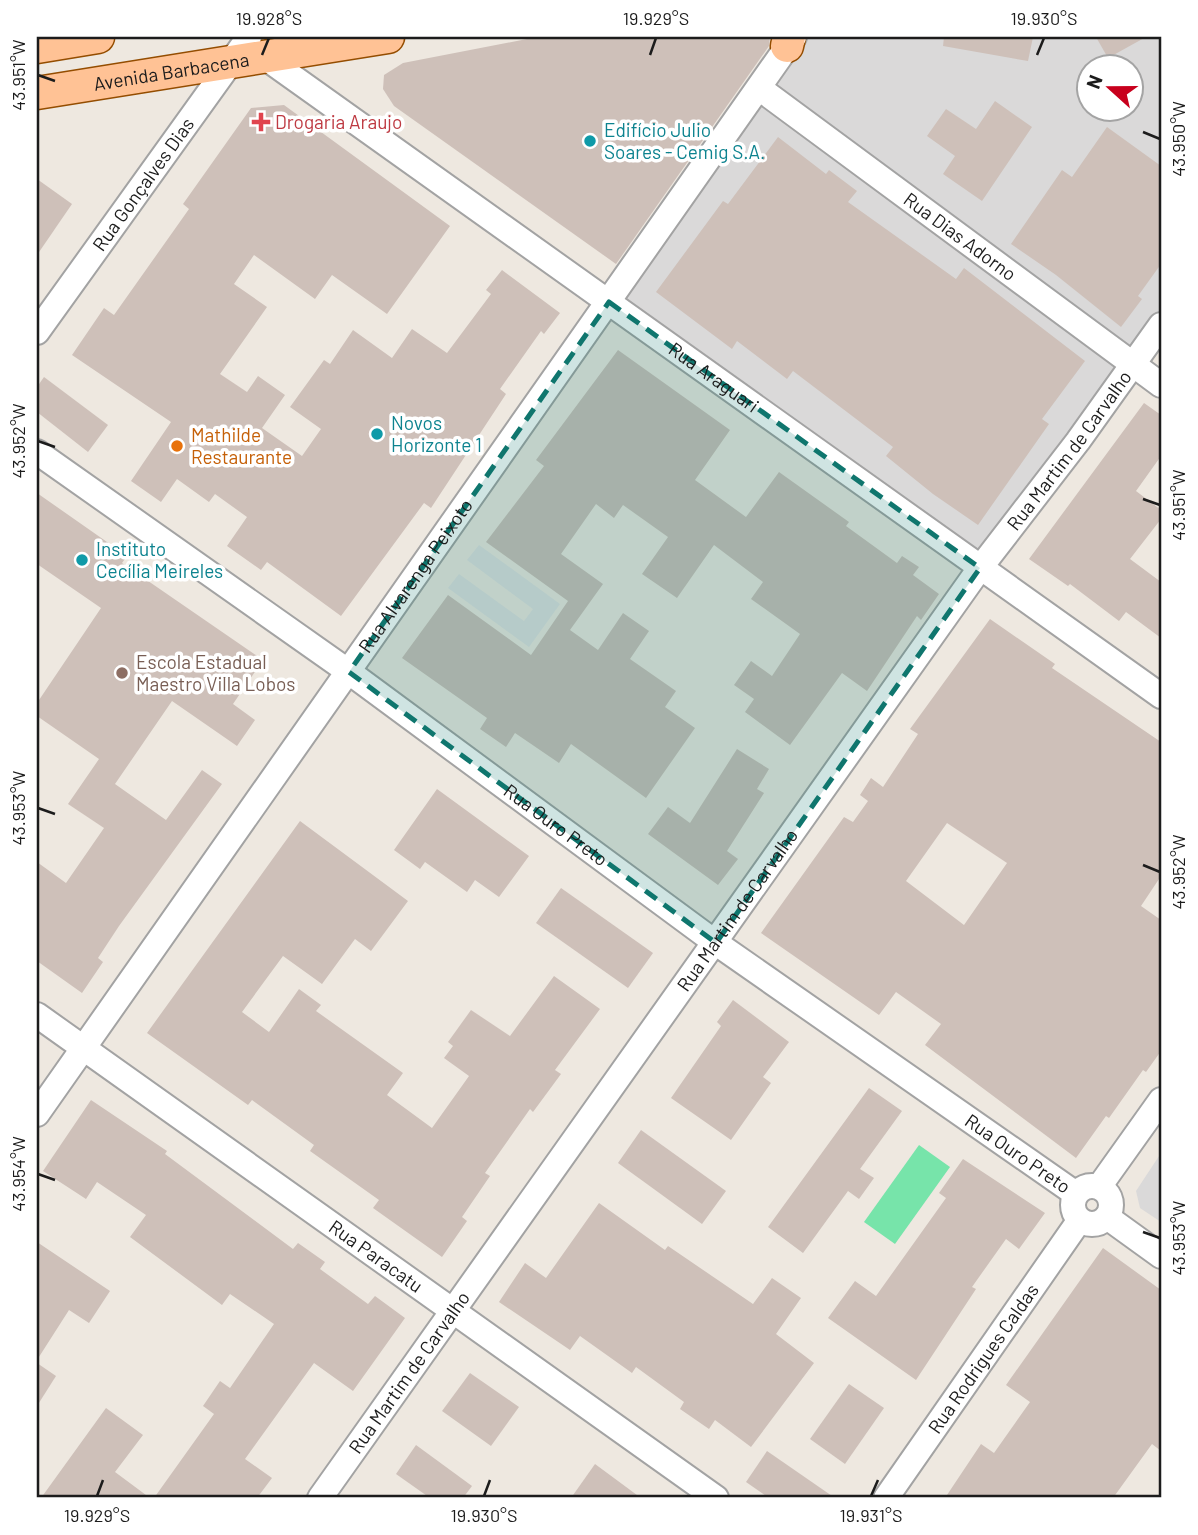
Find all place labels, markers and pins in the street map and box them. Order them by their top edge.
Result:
place label: Drogaria Araujo [275,110,402,133]
marker: Drogaria Araujo [253,114,269,130]
place label: Edifício Julio Soares - Cemig S.A. [604,118,765,163]
marker: Edifício Julio Soares - Cemig S.A. [582,133,598,149]
place label: Novos Horizonte 1 [391,411,482,456]
place label: Mathilde Restaurante [191,423,292,468]
marker: Novos Horizonte 1 [369,426,385,442]
marker: Mathilde Restaurante [169,438,185,454]
place label: Instituto Cecília Meireles [96,537,223,582]
marker: Instituto Cecília Meireles [74,552,90,568]
place label: Escola Estadual Maestro Villa Lobos [136,650,295,695]
marker: Escola Estadual Maestro Villa Lobos [114,665,130,681]

